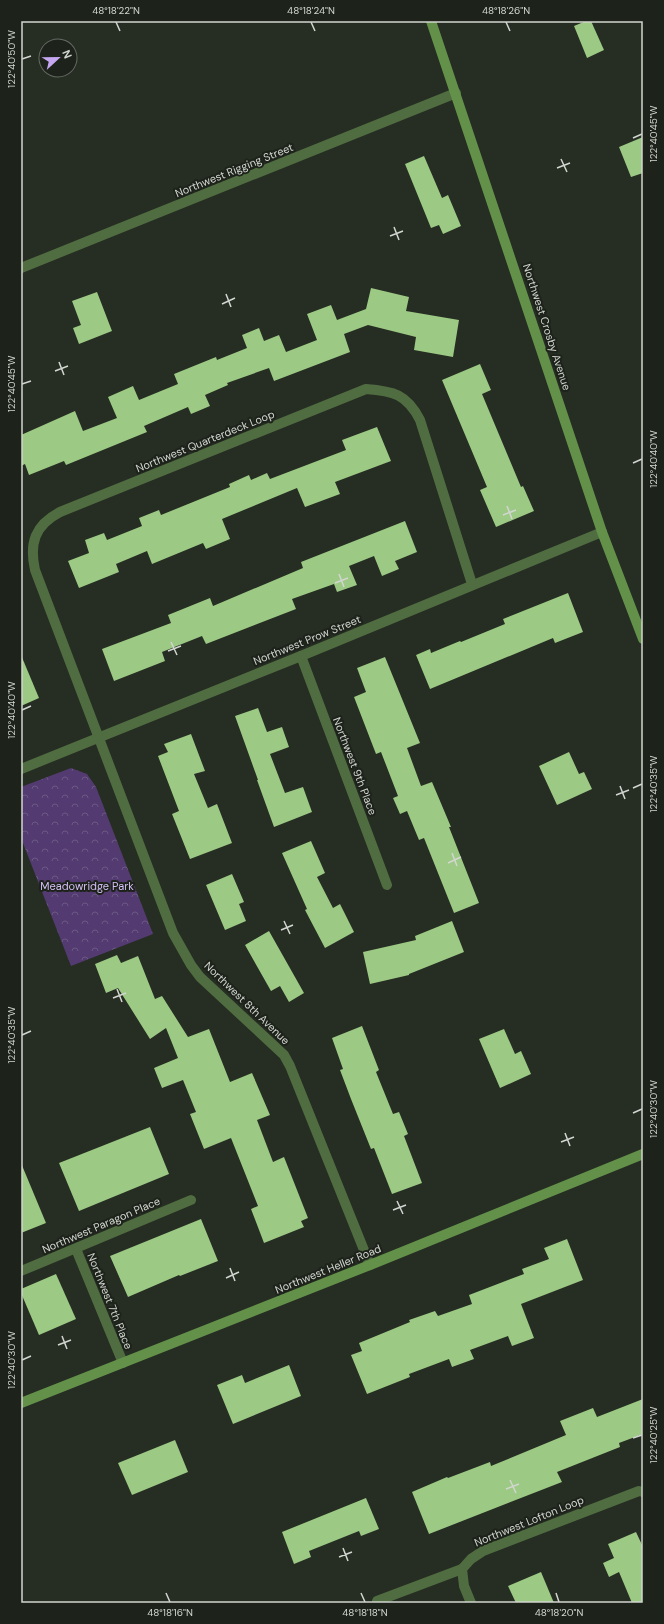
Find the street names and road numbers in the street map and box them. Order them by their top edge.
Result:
street label: Northwest Rigging Street [173,140,295,200]
street label: Northwest Crosby Avenue [520,262,574,392]
street label: Northwest Quarterdeck Loop [134,407,276,475]
street label: Northwest Prow Street [251,612,363,668]
street label: Northwest 9th Place [330,715,380,817]
street label: Northwest 8th Avenue [201,959,293,1047]
street label: Northwest Paragon Place [40,1194,162,1256]
street label: Northwest Heller Road [273,1241,383,1297]
street label: Northwest 7th Place [84,1251,136,1351]
street label: Northwest Lofton Loop [472,1493,586,1549]

